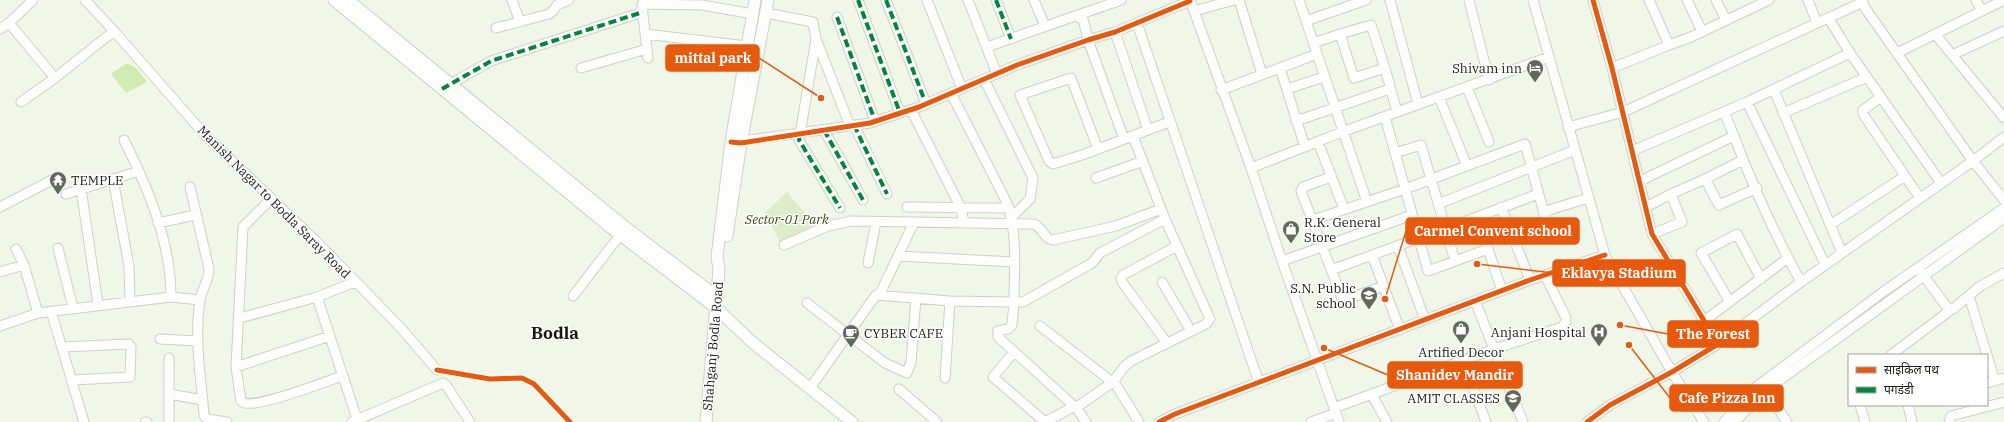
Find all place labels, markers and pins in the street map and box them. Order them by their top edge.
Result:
callout: mittal park [666,45,759,71]
hotel icon: Shivam inn [1525,58,1545,83]
place label: Shivam inn [1452,60,1522,77]
temple icon: TEMPLE [48,170,68,195]
place label: TEMPLE [71,172,123,189]
place label: R.K. General Store [1304,214,1381,246]
callout: Carmel Convent school [1406,218,1579,244]
shop icon: R.K. General Store [1281,219,1301,244]
callout: Eklavya Stadium [1553,260,1685,286]
place label: S.N. Public school [1290,280,1356,312]
school or university icon: S.N. Public school [1359,285,1379,310]
shop icon: Artified Decor [1451,319,1471,344]
callout: The Forest [1668,321,1758,347]
hospital icon: Anjani Hospital [1589,322,1609,347]
cafe icon: CYBER CAFE [841,323,861,348]
place label: Anjani Hospital [1491,324,1586,341]
place label: CYBER CAFE [864,325,943,342]
place label: Artified Decor [1418,344,1504,361]
callout: Shanidev Mandir [1388,362,1522,388]
callout: Cafe Pizza Inn [1670,385,1783,411]
school or university icon: AMIT CLASSES [1503,388,1523,413]
place label: AMIT CLASSES [1407,390,1500,407]

